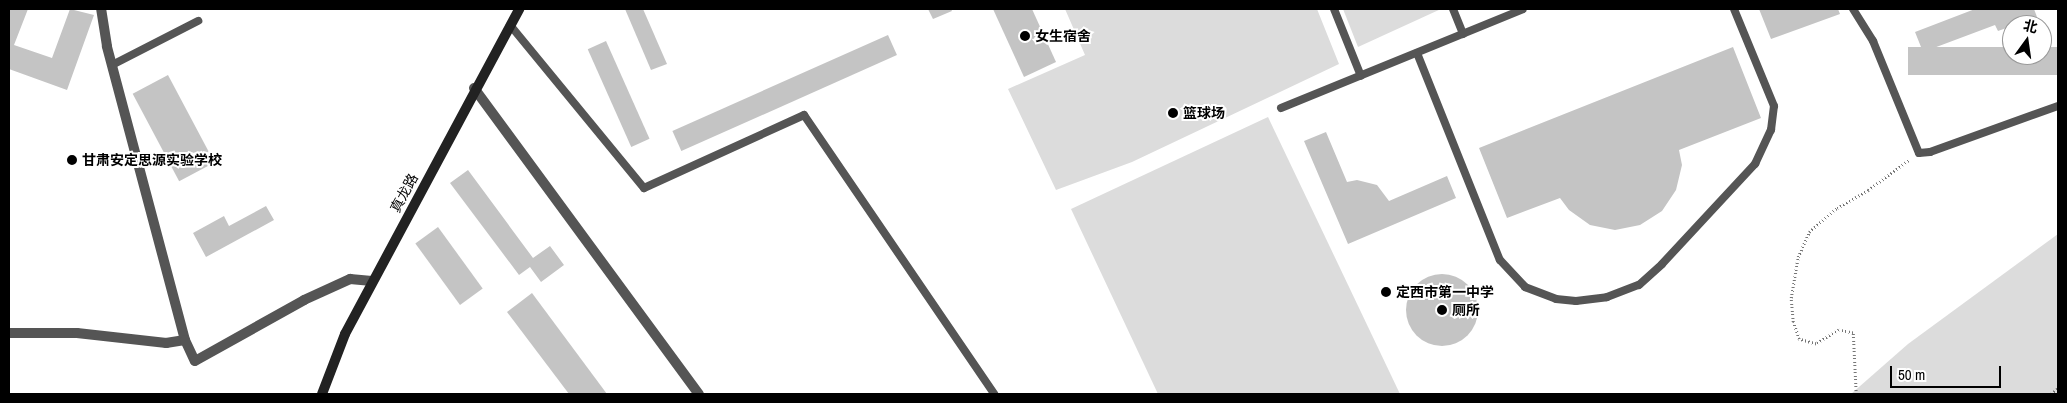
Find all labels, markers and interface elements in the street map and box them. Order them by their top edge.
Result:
north arrow [2002,15,2052,65]
text: 北 [2021,16,2039,37]
place label: 女生宿舍 [1035,28,1091,44]
marker: 女生宿舍 [1019,30,1031,42]
place label: 篮球场 [1183,105,1225,121]
marker: 篮球场 [1167,107,1179,119]
place label: 甘肃安定思源实验学校 [82,152,222,168]
marker: 甘肃安定思源实验学校 [66,154,78,166]
street label: 真龙路 [387,171,421,215]
place label: 定西市第一中学 [1396,284,1494,300]
marker: 定西市第一中学 [1380,286,1392,298]
place label: 厕所 [1452,302,1480,318]
marker: 厕所 [1436,304,1448,316]
scale bar [1892,356,2003,388]
text: 50 m [1898,364,1925,385]

